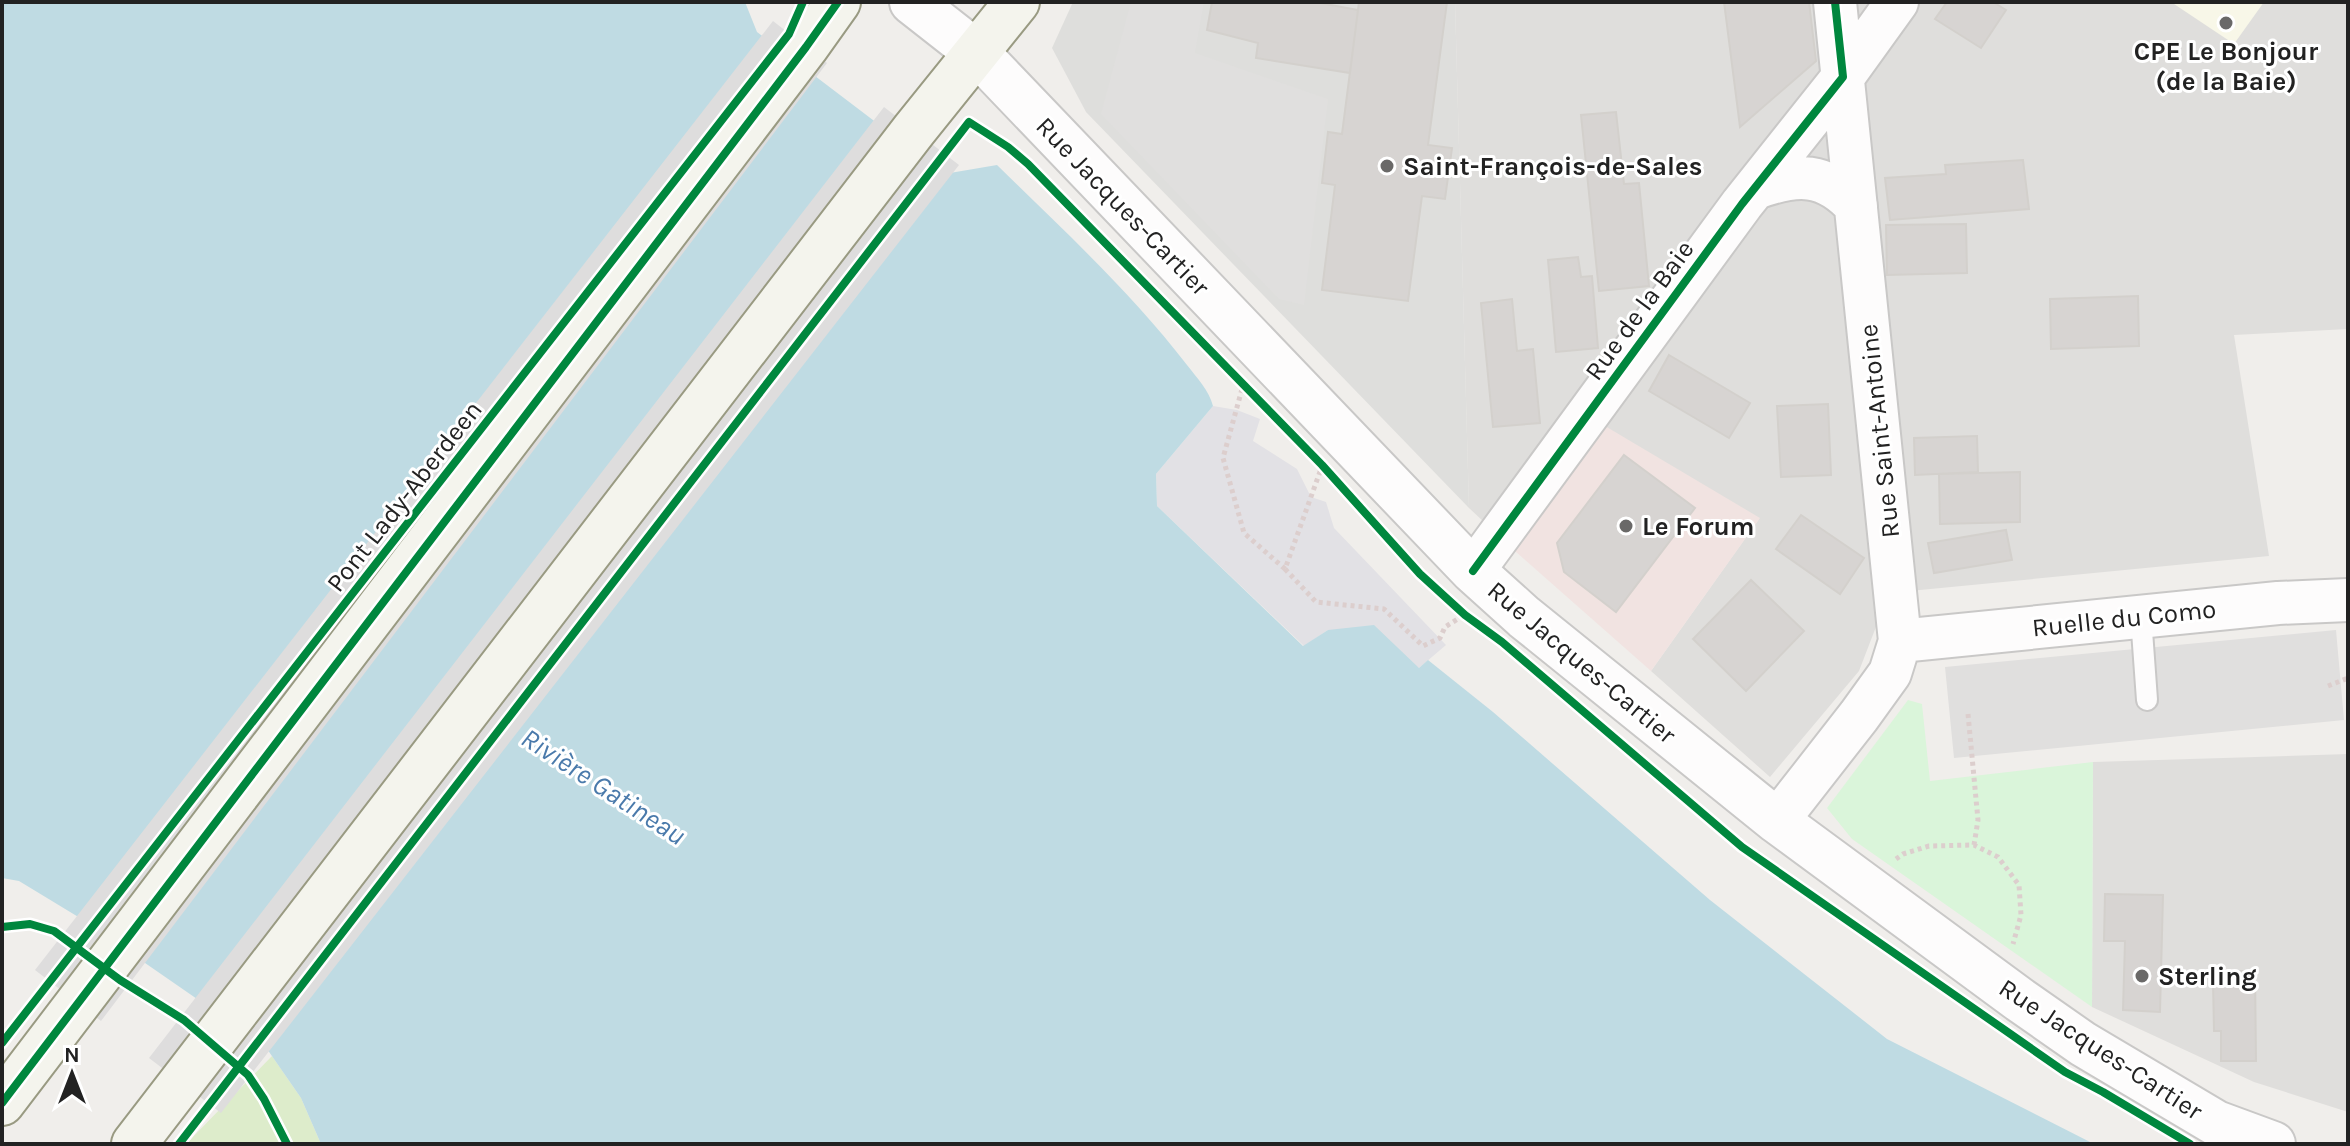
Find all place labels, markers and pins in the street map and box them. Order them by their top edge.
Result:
marker: CPE Le Bonjour (de la Baie) [2217,14,2235,32]
place label: CPE Le Bonjour (de la Baie) [2134,36,2319,97]
place label: Saint-François-de-Sales [1403,151,1702,182]
marker: Saint-François-de-Sales [1378,157,1396,175]
place label: Le Forum [1642,511,1754,542]
marker: Le Forum [1617,517,1635,535]
place label: Sterling [2158,961,2257,992]
marker: Sterling [2133,967,2151,985]

